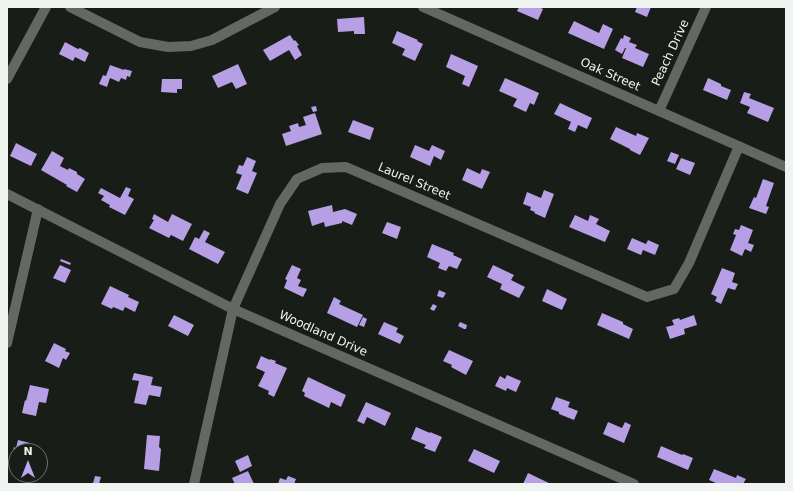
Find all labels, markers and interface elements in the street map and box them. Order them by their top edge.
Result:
street label: Peach Drive [649,18,693,88]
street label: Oak Street [578,55,642,95]
street label: Laurel Street [376,160,452,204]
street label: Woodland Drive [277,308,369,360]
north arrow [8,443,48,483]
text: N [23,445,33,458]

